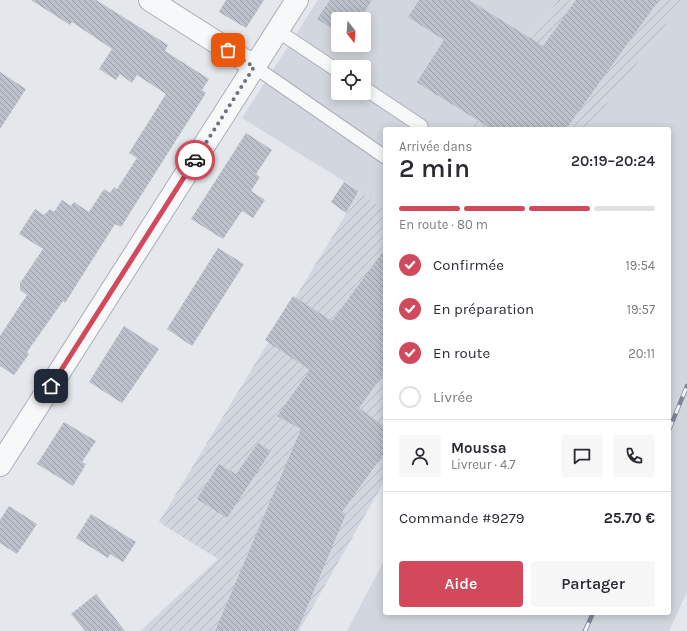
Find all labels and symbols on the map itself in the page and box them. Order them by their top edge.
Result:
north arrow [331,12,371,52]
pin [211,33,245,67]
courier [175,140,215,180]
pin [34,369,68,403]

